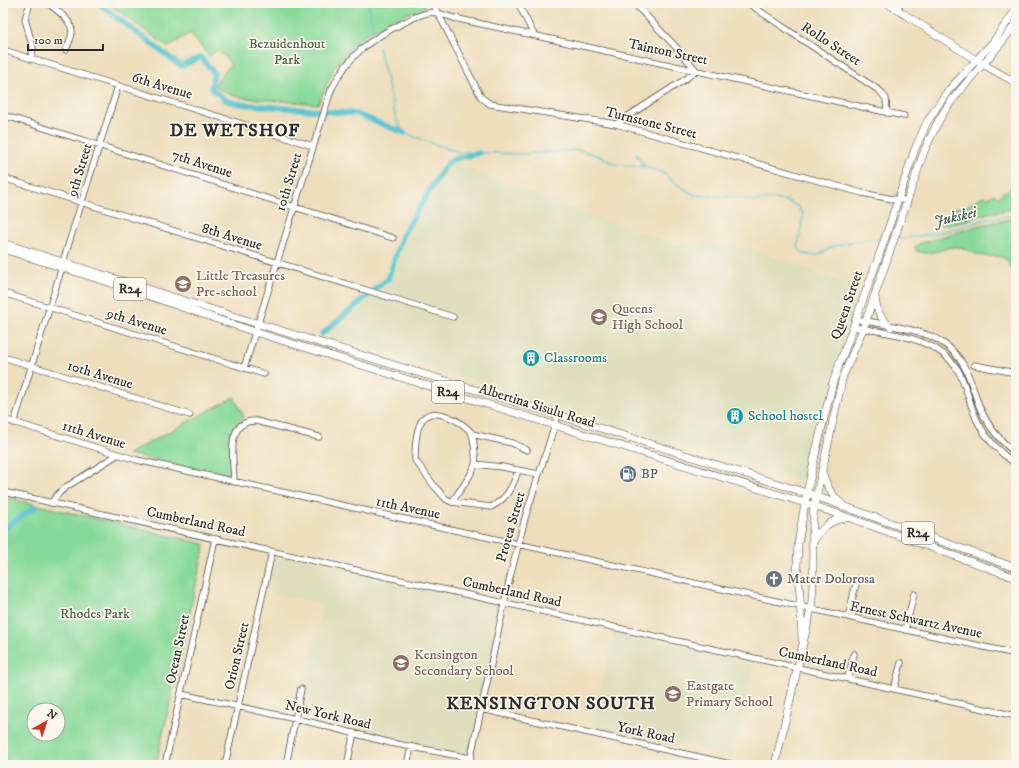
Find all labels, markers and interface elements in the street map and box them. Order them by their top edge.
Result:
street label: Rollo Street [798,18,865,70]
scale bar [28,26,103,52]
text: 100 m [34,33,63,48]
park label: Bezuidenhout Park [249,35,326,69]
street label: Tainton Street [627,35,710,69]
street label: 6th Avenue [129,68,195,104]
street label: Turnstone Street [603,103,699,143]
district label: DE WETSHOF [170,120,300,142]
street label: 9th Street [63,141,97,200]
street label: 7th Avenue [169,146,235,182]
street label: 10th Street [272,150,307,214]
water label: Jukskei [932,203,979,231]
street label: 8th Avenue [200,219,265,255]
place label: Little Treasures Pre-school [196,267,285,301]
street label: Queen Street [827,267,867,342]
school or university icon: Little Treasures Pre-school [173,274,193,294]
road number: R24 [114,278,146,300]
place label: Queens High School [612,300,684,334]
street label: 9th Avenue [104,304,170,340]
school or university icon: Queens High School [589,307,609,327]
building icon: Classrooms [521,348,541,368]
place label: Classrooms [544,349,607,367]
street label: 10th Avenue [65,356,135,394]
street label: Albertina Sisulu Road [477,380,597,432]
road number: R24 [432,381,464,403]
building icon: School hostel [725,406,745,426]
place label: School hostel [748,407,823,425]
street label: 11th Avenue [60,417,128,453]
fuel station icon: BP [618,464,638,484]
place label: BP [641,465,658,483]
street label: Protea Street [492,489,530,564]
street label: 11th Avenue [374,492,442,524]
street label: Cumberland Road [145,503,247,541]
road number: R24 [902,522,934,544]
church icon: Mater Dolorosa [764,569,784,589]
place label: Mater Dolorosa [787,570,875,588]
street label: Cumberland Road [461,573,563,611]
street label: Ernest Schwartz Avenue [848,597,984,643]
park label: Rhodes Park [60,605,130,623]
street label: Ocean Street [162,612,194,686]
street label: Orion Street [220,620,254,692]
street label: Cumberland Road [777,643,879,681]
place label: Kensington Secondary School [414,646,514,680]
school or university icon: Kensington Secondary School [391,653,411,673]
place label: Eastgate Primary School [686,677,773,711]
school or university icon: Eastgate Primary School [663,684,683,704]
district label: KENSINGTON SOUTH [446,693,656,715]
street label: New York Road [283,696,373,734]
north arrow [26,702,66,742]
text: N [44,707,60,723]
street label: York Road [615,718,677,748]

